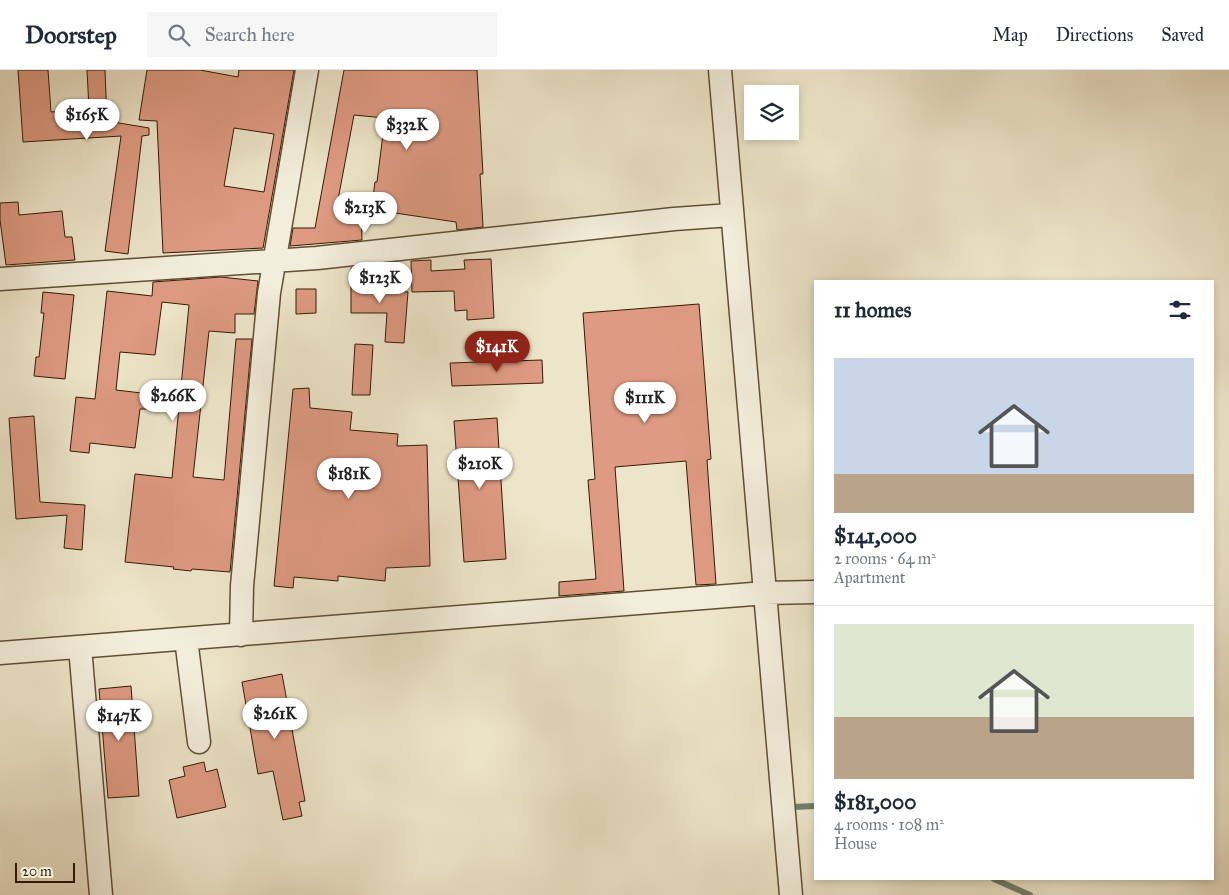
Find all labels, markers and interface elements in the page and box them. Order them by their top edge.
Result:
search box [147,12,497,57]
text: Doorstep [25,20,117,50]
icon: search [165,21,193,49]
text: Search here [205,23,295,46]
text: Map [992,24,1028,46]
text: Directions [1056,24,1133,46]
text: Saved [1161,24,1204,46]
map controls [744,85,799,140]
button: layers [744,85,799,140]
pin: $165K [52,98,122,141]
text: $165K [66,105,108,124]
pin: $332K [372,108,442,151]
text: $332K [386,115,428,134]
pin: $213K [330,191,400,234]
text: $213K [344,198,386,217]
pin: $123K [345,262,415,304]
text: $123K [359,268,401,287]
icon: filters [1166,296,1194,324]
text: 11 homes [834,297,911,323]
pin: $141K [462,330,532,373]
text: $141K [476,337,518,356]
pin: $266K [138,380,208,422]
pin: $111K [610,382,680,424]
text: $266K [150,386,196,405]
text: $111K [625,388,665,407]
icon: home [969,391,1059,481]
pin: $210K [445,448,515,490]
text: $210K [458,454,502,473]
pin: $181K [314,458,384,500]
text: $181K [328,464,370,483]
text: $141,000 [834,523,917,549]
text: 2 rooms · 64 m² [834,549,936,568]
text: Apartment [834,568,906,587]
icon: home [969,656,1059,746]
pin: $261K [240,698,310,740]
pin: $147K [84,700,154,742]
text: $261K [253,704,297,723]
text: $147K [97,706,141,725]
text: $181,000 [834,789,916,815]
text: 4 rooms · 108 m² [834,815,944,834]
text: House [834,834,877,853]
scale bar [15,860,75,883]
text: 20 m [22,863,52,880]

